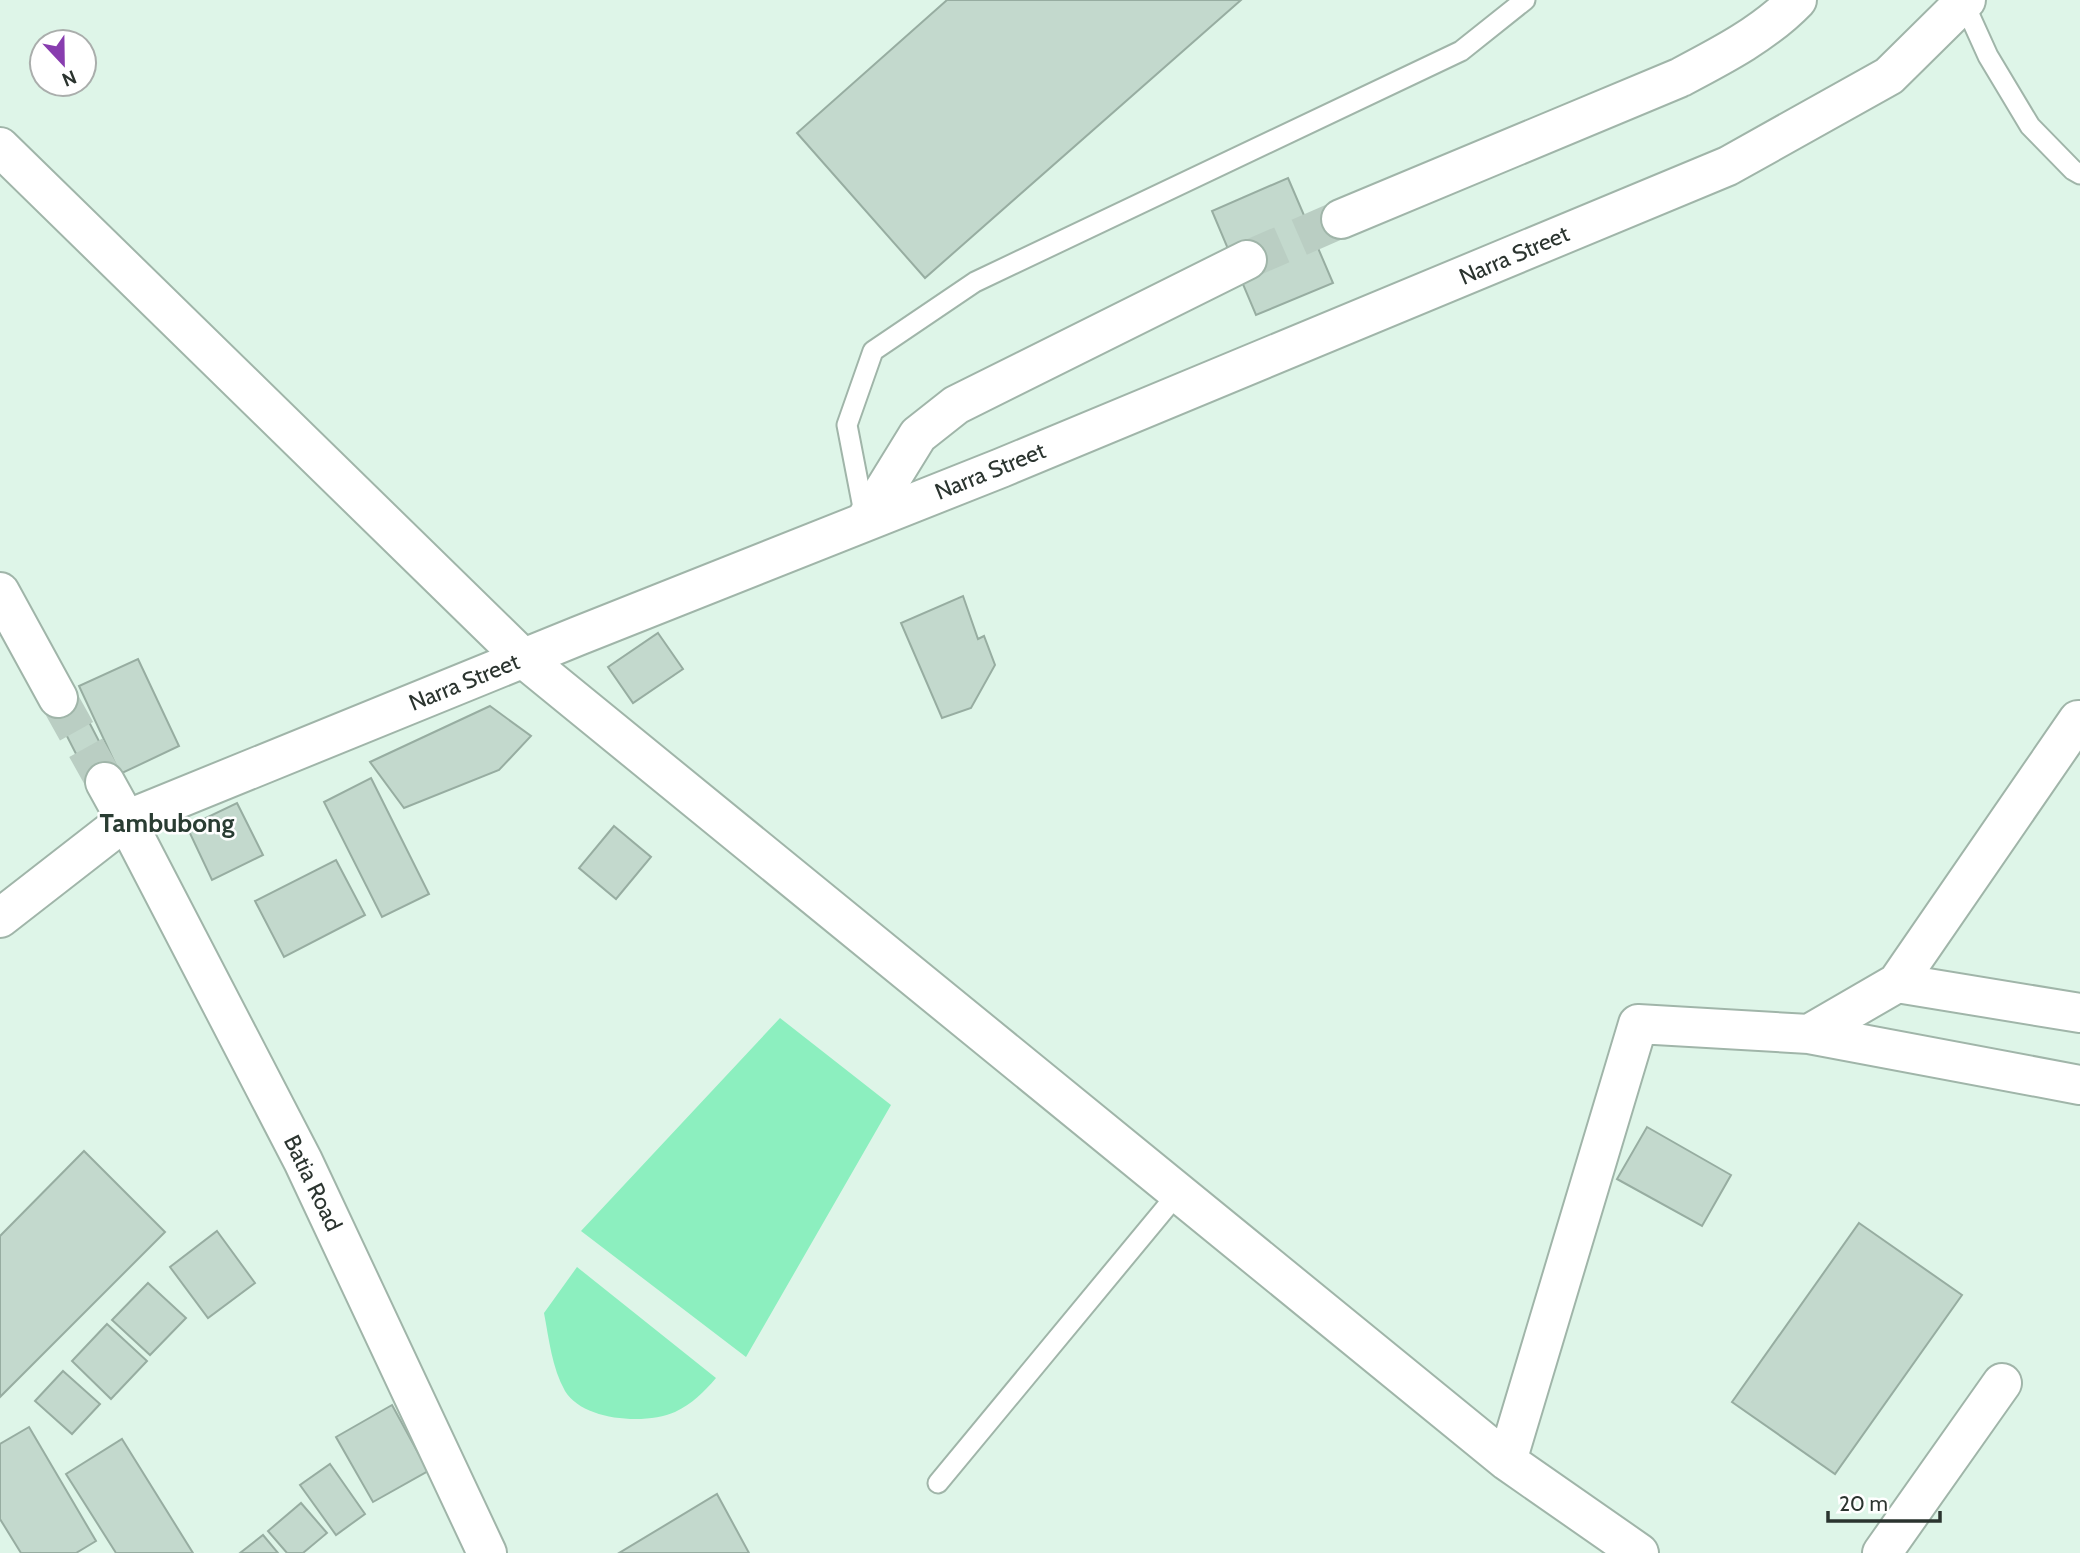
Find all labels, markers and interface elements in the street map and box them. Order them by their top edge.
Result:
north arrow [28,28,98,98]
text: N [59,65,80,91]
street label: Narra Street [1455,219,1573,291]
street label: Narra Street [931,436,1050,506]
street label: Narra Street [405,647,524,717]
district label: Tambubong [100,807,234,839]
street label: Batia Road [278,1130,348,1236]
scale bar [1828,1480,1940,1524]
text: 20 m [1839,1491,1888,1516]

